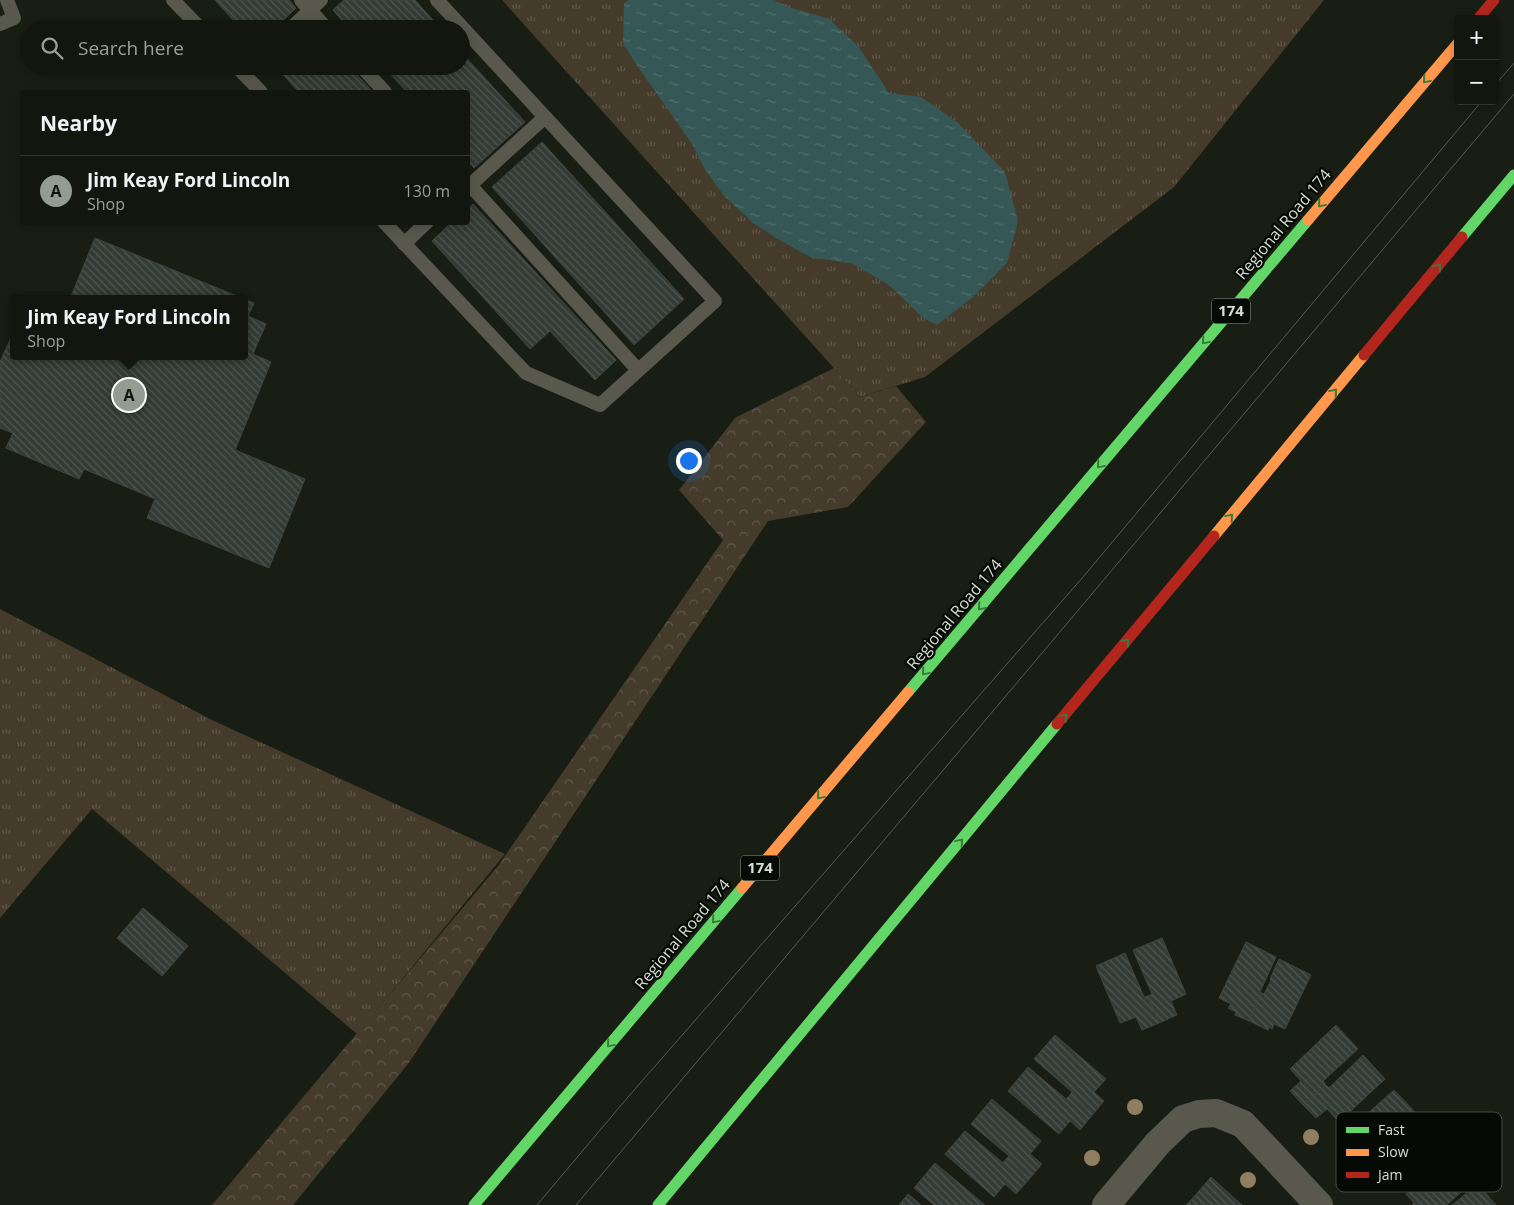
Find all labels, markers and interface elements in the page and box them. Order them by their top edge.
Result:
map controls [1454,15,1499,105]
button: + [1454,15,1499,60]
search box [20,20,470,75]
icon: search [38,34,66,62]
text: Search here [78,35,184,61]
button: − [1454,60,1499,105]
one-way arrow [1423,74,1432,83]
text: Nearby [40,109,117,137]
street label: Regional Road 174 [1230,164,1336,284]
text: Jim Keay Ford Lincoln [87,167,290,193]
text: A [50,180,62,202]
text: 130 m [404,180,450,202]
text: Shop [87,193,125,215]
one-way arrow [1319,198,1327,207]
one-way arrow [1432,264,1440,273]
popup [10,295,248,360]
road number: 174 [1212,298,1250,324]
text: Jim Keay Ford Lincoln [27,304,231,330]
text: Shop [27,330,65,352]
one-way arrow [1202,336,1211,345]
pin: A [113,376,145,414]
one-way arrow [1328,389,1336,398]
your location [676,448,702,474]
one-way arrow [1097,460,1106,469]
one-way arrow [1224,514,1233,523]
street label: Regional Road 174 [901,554,1007,674]
one-way arrow [978,601,986,610]
one-way arrow [1121,639,1129,648]
one-way arrow [922,667,931,676]
one-way arrow [1058,714,1067,723]
one-way arrow [817,791,826,800]
one-way arrow [955,839,964,848]
road number: 174 [741,856,779,880]
street label: Regional Road 174 [629,874,735,994]
one-way arrow [712,915,721,924]
one-way arrow [607,1039,616,1048]
legend [1336,1112,1502,1192]
text: Fast [1378,1120,1405,1139]
text: Slow [1378,1142,1409,1161]
text: Jam [1376,1165,1403,1184]

